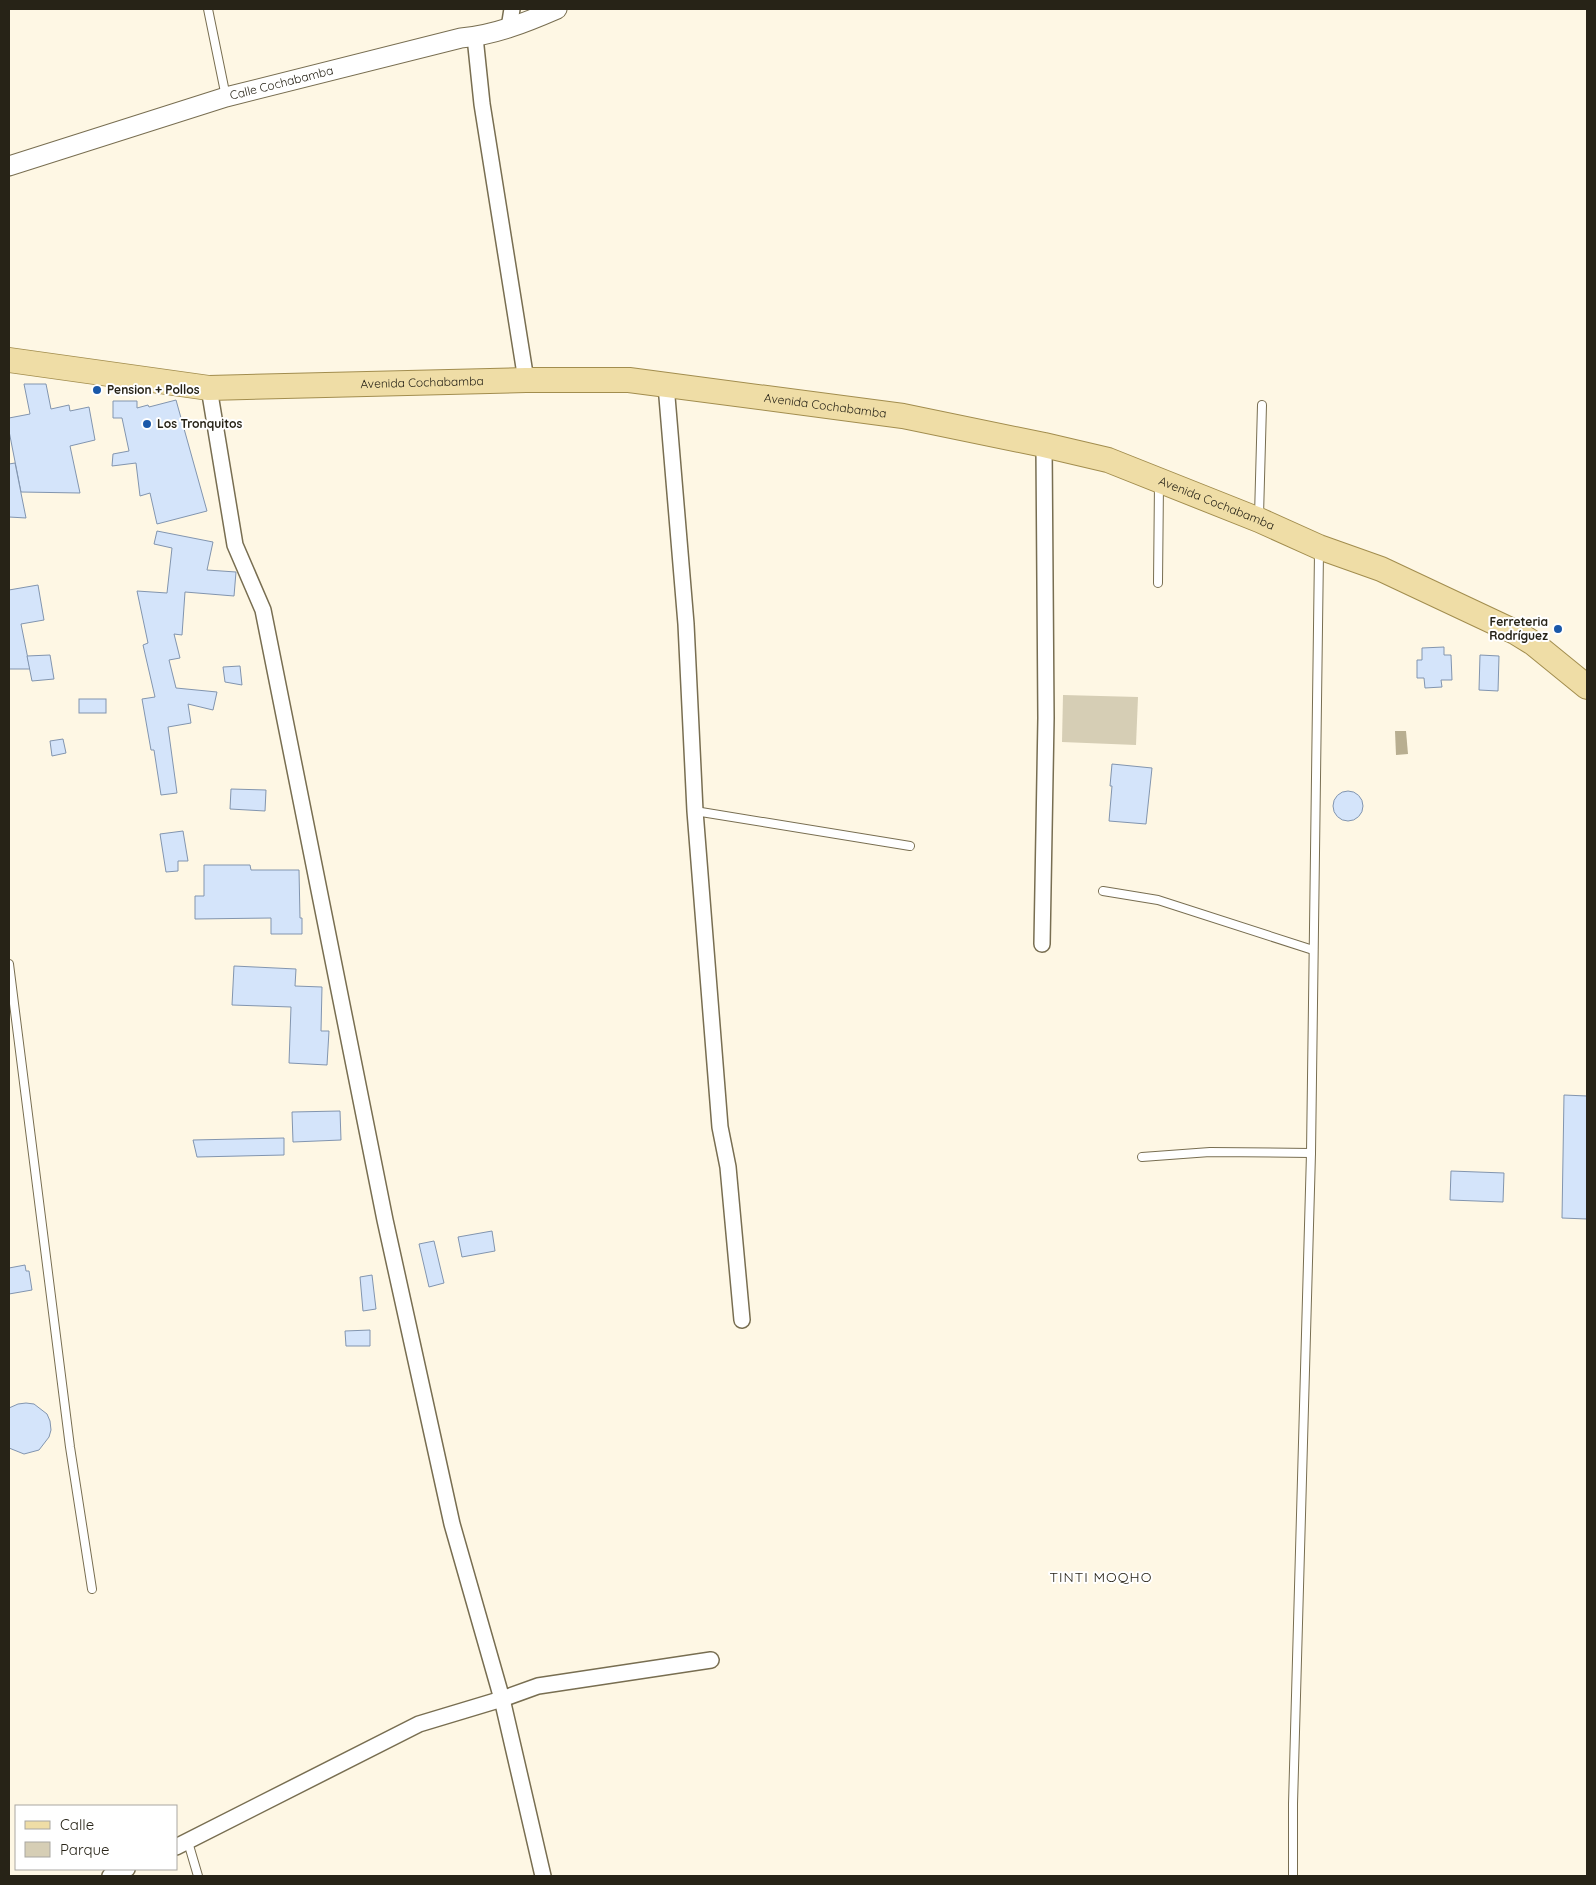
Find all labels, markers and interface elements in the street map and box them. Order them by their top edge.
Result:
street label: Calle Cochabamba [228,62,335,103]
street label: Avenida Cochabamba [360,373,484,391]
place label: Pension + Pollos [107,382,200,397]
marker: Pension + Pollos [91,384,103,396]
street label: Avenida Cochabamba [763,390,887,421]
place label: Los Tronquitos [157,416,243,431]
marker: Los Tronquitos [141,418,153,430]
street label: Avenida Cochabamba [1157,473,1277,533]
place label: Ferreteria Rodríguez [1489,614,1548,643]
marker: Ferreteria Rodríguez [1552,623,1564,635]
district label: TINTI MOQHO [1050,1568,1152,1586]
legend [15,1805,178,1870]
text: Calle [60,1815,94,1834]
text: Parque [60,1840,110,1859]

